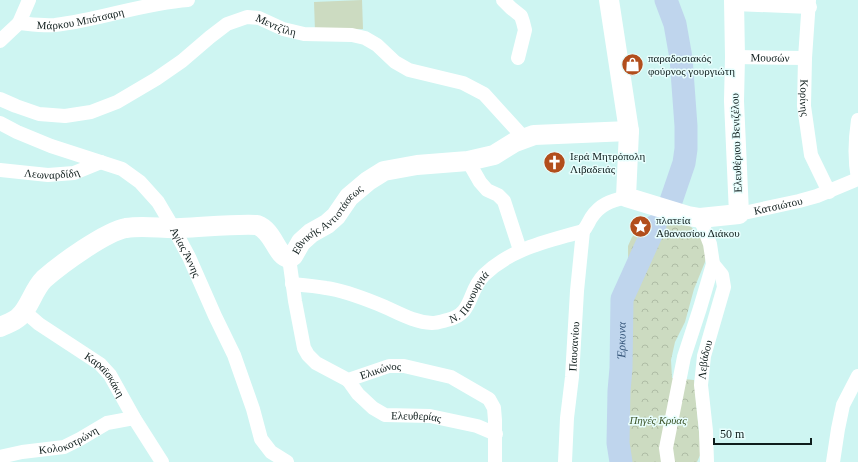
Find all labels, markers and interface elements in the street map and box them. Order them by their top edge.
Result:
street label: Μάρκου Μπότσαρη [36,5,125,31]
street label: Μεντζίλη [254,11,298,38]
shop icon: παραδοσιακός φούρνος γουργιώτη [619,51,645,77]
street label: Μουσών [750,51,790,64]
place label: παραδοσιακός φούρνος γουργιώτη [648,52,735,77]
street label: Κορίνης [798,79,811,118]
street label: Ελευθέριου Βενιζέλου [728,92,745,193]
church icon: Ιερά Μητρόπολη Λιβαδειάς [542,149,568,175]
place label: Ιερά Μητρόπολη Λιβαδειάς [570,150,646,175]
street label: Λεωναρδίδη [24,165,81,181]
street label: Εθνικής Αντιστάσεως [289,182,365,256]
street label: Κατσιώτου [753,194,804,217]
place icon: πλατεία Αθανασίου Διάκου [628,213,654,239]
place label: πλατεία Αθανασίου Διάκου [656,214,740,239]
street label: Αγίας Άννης [168,225,203,280]
street label: Ν. Πανουργιά [447,268,491,325]
street label: Παυσανίου [566,321,581,372]
water label: Έρκυνα [614,321,629,360]
street label: Λεβάδου [696,338,715,380]
street label: Καραϊσκάκη [83,350,127,399]
street label: Ελικώνος [358,360,402,382]
street label: Ελευθερίας [391,409,443,424]
park label: Πηγές Κρύας [628,414,687,426]
scale bar [714,420,811,446]
street label: Κολοκοτρώνη [38,424,100,456]
text: 50 m [720,427,745,441]

